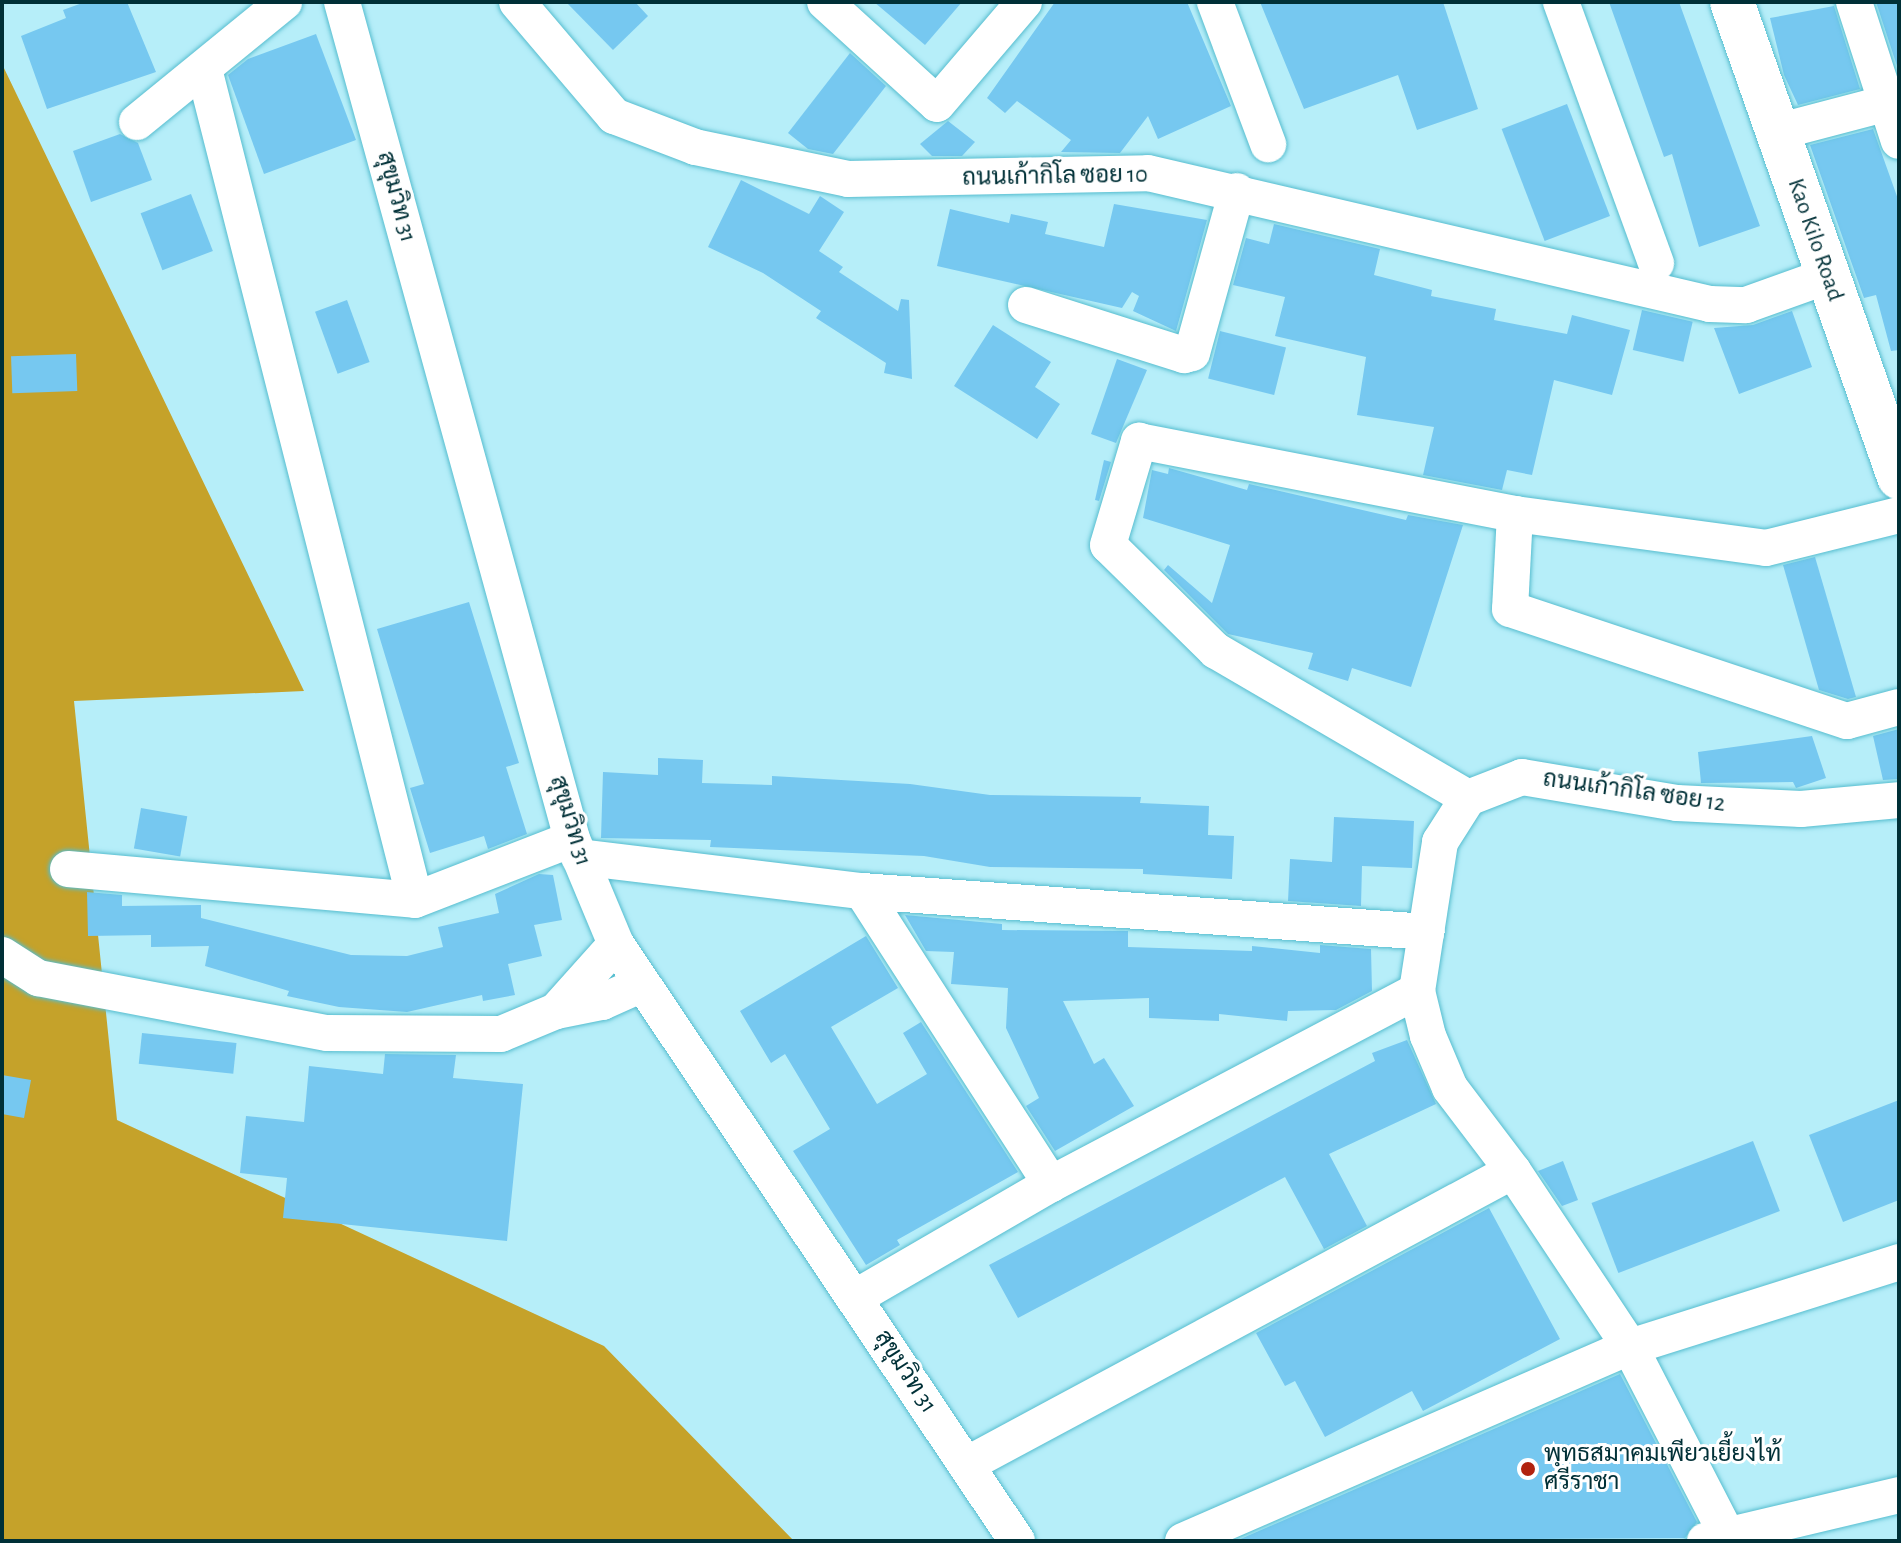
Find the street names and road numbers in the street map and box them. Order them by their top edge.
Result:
street label: สุขุมวิท 31 [370,148,422,246]
street label: ถนนเก้ากิโล ซอย 10 [962,161,1148,193]
street label: Kao Kilo Road [1781,175,1849,305]
street label: ถนนเก้ากิโล ซอย 12 [1541,765,1727,819]
street label: สุขุมวิท 31 [543,772,597,870]
street label: สุขุมวิท 31 [868,1325,942,1419]

